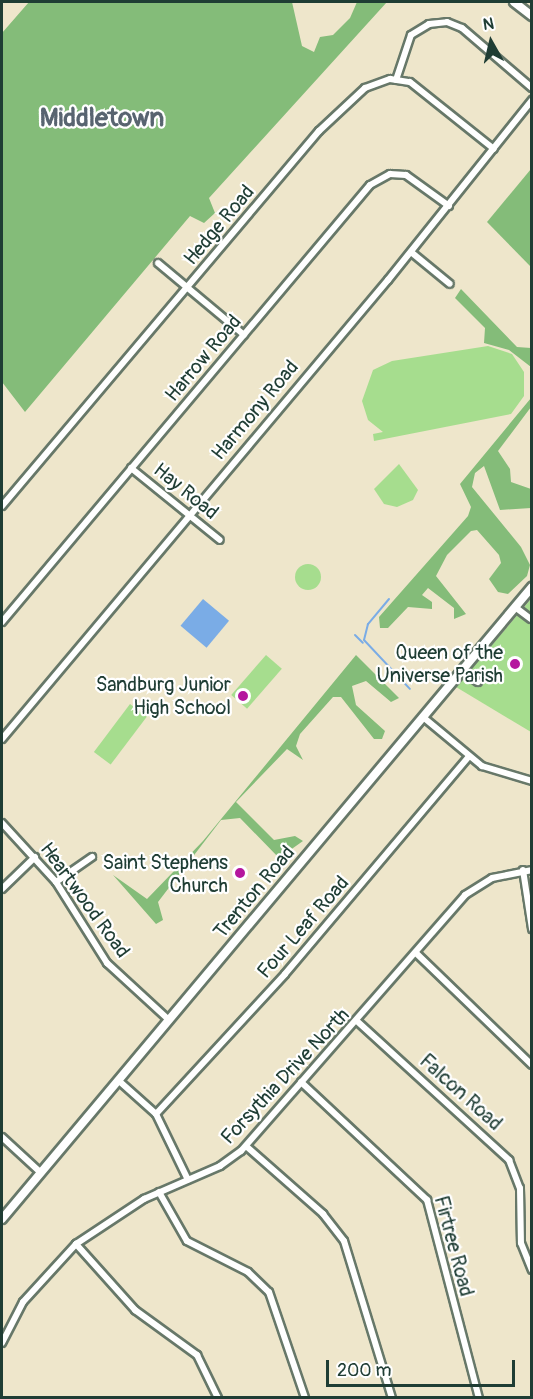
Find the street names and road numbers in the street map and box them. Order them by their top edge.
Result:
street label: Hedge Road [179,180,259,270]
street label: Harrow Road [160,310,246,406]
street label: Harmony Road [206,355,304,465]
street label: Hay Road [149,458,223,524]
street label: Heartwood Road [35,838,135,962]
street label: Trenton Road [208,841,300,943]
street label: Four Leaf Road [252,871,354,983]
street label: Forsythia Drive North [216,1003,354,1149]
street label: Falcon Road [415,1049,507,1135]
street label: Firtree Road [429,1193,479,1299]

